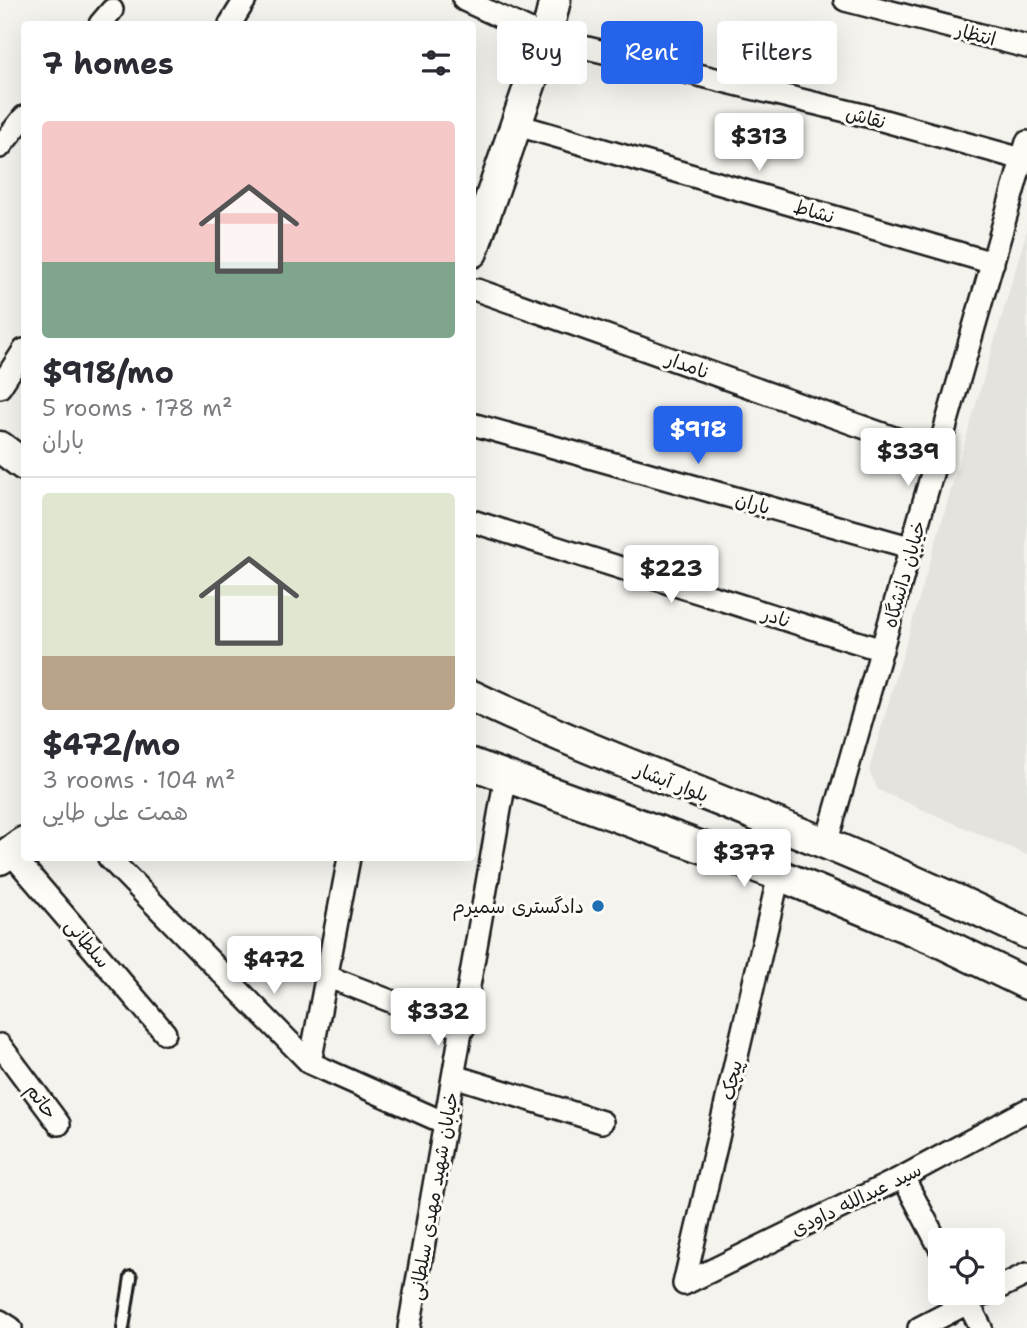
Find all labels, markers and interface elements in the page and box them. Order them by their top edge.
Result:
street label: انتظار [952,17,999,52]
chip: Buy [497,21,587,84]
chip: Rent [601,21,703,84]
chip: Filters [717,21,837,84]
text: 7 homes [42,43,174,84]
icon: filters [417,44,455,82]
street label: نقاش [843,100,889,135]
pin: $313 [718,114,800,173]
text: $313 [731,121,787,151]
icon: home [186,166,312,292]
street label: نشاط [790,194,837,229]
street label: نامدار [661,345,713,385]
text: $918/mo [42,352,174,393]
text: 5 rooms · 178 m² [42,393,233,423]
pin: $918 [657,406,739,466]
text: $918 [669,414,727,444]
text: باران [42,425,84,455]
pin: $339 [867,428,949,488]
text: $339 [877,436,939,466]
street label: باران [733,487,773,520]
street label: خیابان دانشگاه [877,518,932,631]
icon: home [186,538,312,664]
pin: $223 [630,546,712,605]
text: $223 [640,553,703,583]
street label: نادر [757,601,794,634]
text: $472/mo [42,724,181,765]
street label: بلوار آبشار [630,756,712,808]
text: 3 rooms · 104 m² [42,765,235,795]
text: همت علی طایی [42,797,188,827]
pin: $377 [703,830,785,889]
text: $377 [713,837,775,867]
place label: دادگستری سمیرم [452,894,584,921]
marker: دادگستری سمیرم [590,898,606,914]
street label: سلطانی [60,913,116,973]
pin: $472 [233,936,315,996]
text: $472 [243,944,305,974]
pin: $332 [397,988,479,1048]
text: $332 [407,996,469,1026]
street label: پیچک [715,1058,748,1103]
street label: حاتم [19,1079,63,1125]
street label: خیابان شهید مهدی سلطانی [403,1090,464,1302]
street label: سید عبدالله داودی [787,1157,926,1242]
map controls [928,1228,1005,1305]
button: locate [928,1228,1005,1305]

